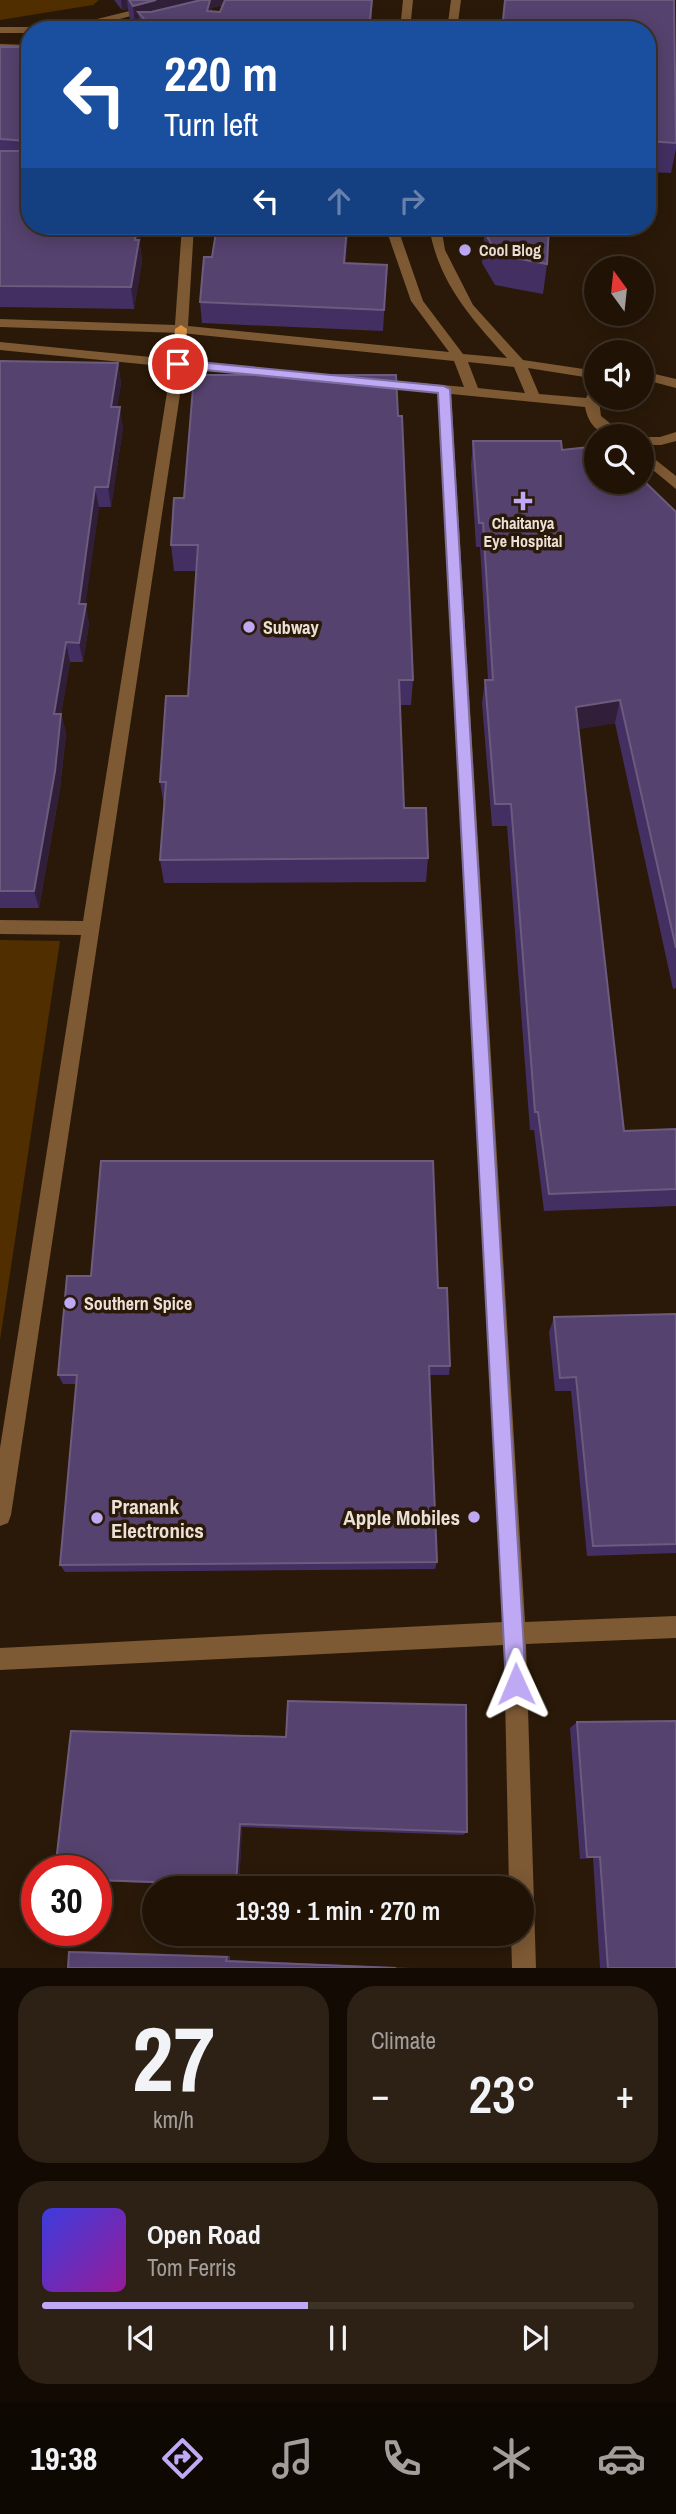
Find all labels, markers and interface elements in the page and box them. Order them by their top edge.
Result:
text: 220 m [164,40,278,106]
icon: left [49,49,140,140]
text: Turn left [164,103,258,146]
icon: left [247,182,285,220]
icon: ahead [320,182,358,220]
icon: right [393,182,431,220]
place label: Cool Blog [479,239,541,261]
marker: Cool Blog [457,242,473,258]
north arrow [584,256,654,326]
map controls [584,256,654,494]
pin [148,334,208,394]
button: sound [584,340,654,410]
icon: arrive [159,345,197,383]
button: search [584,424,654,494]
marker: Chaitanya Eye Hospital [513,491,533,511]
place label: Chaitanya Eye Hospital [484,512,562,552]
place label: Subway [263,615,320,640]
marker: Subway [241,619,257,635]
place label: Southern Spice [84,1291,192,1316]
marker: Southern Spice [62,1295,78,1311]
place label: Pranank Electronics [111,1492,204,1545]
place label: Apple Mobiles [343,1503,460,1532]
marker: Apple Mobiles [466,1509,482,1525]
marker: Pranank Electronics [89,1510,105,1526]
position arrow [479,1647,553,1721]
speed limit sign: 30 [21,1855,112,1946]
text: 19:39 · 1 min · 270 m [236,1893,440,1928]
text: 27 [132,1997,215,2119]
text: Climate [371,2025,436,2056]
text: 23° [468,2059,537,2129]
text: − [371,2069,389,2120]
text: + [616,2069,634,2120]
text: km/h [153,2104,194,2135]
text: Open Road [147,2217,261,2252]
text: Tom Ferris [147,2252,236,2283]
icon: previous [122,2319,160,2357]
icon: pause [319,2319,357,2357]
icon: next [516,2319,554,2357]
icon: directions [158,2434,207,2483]
icon: music [268,2434,317,2483]
icon: phone [377,2434,426,2483]
icon: climate [487,2434,536,2483]
icon: car [597,2434,646,2483]
text: 19:38 [30,2437,97,2480]

